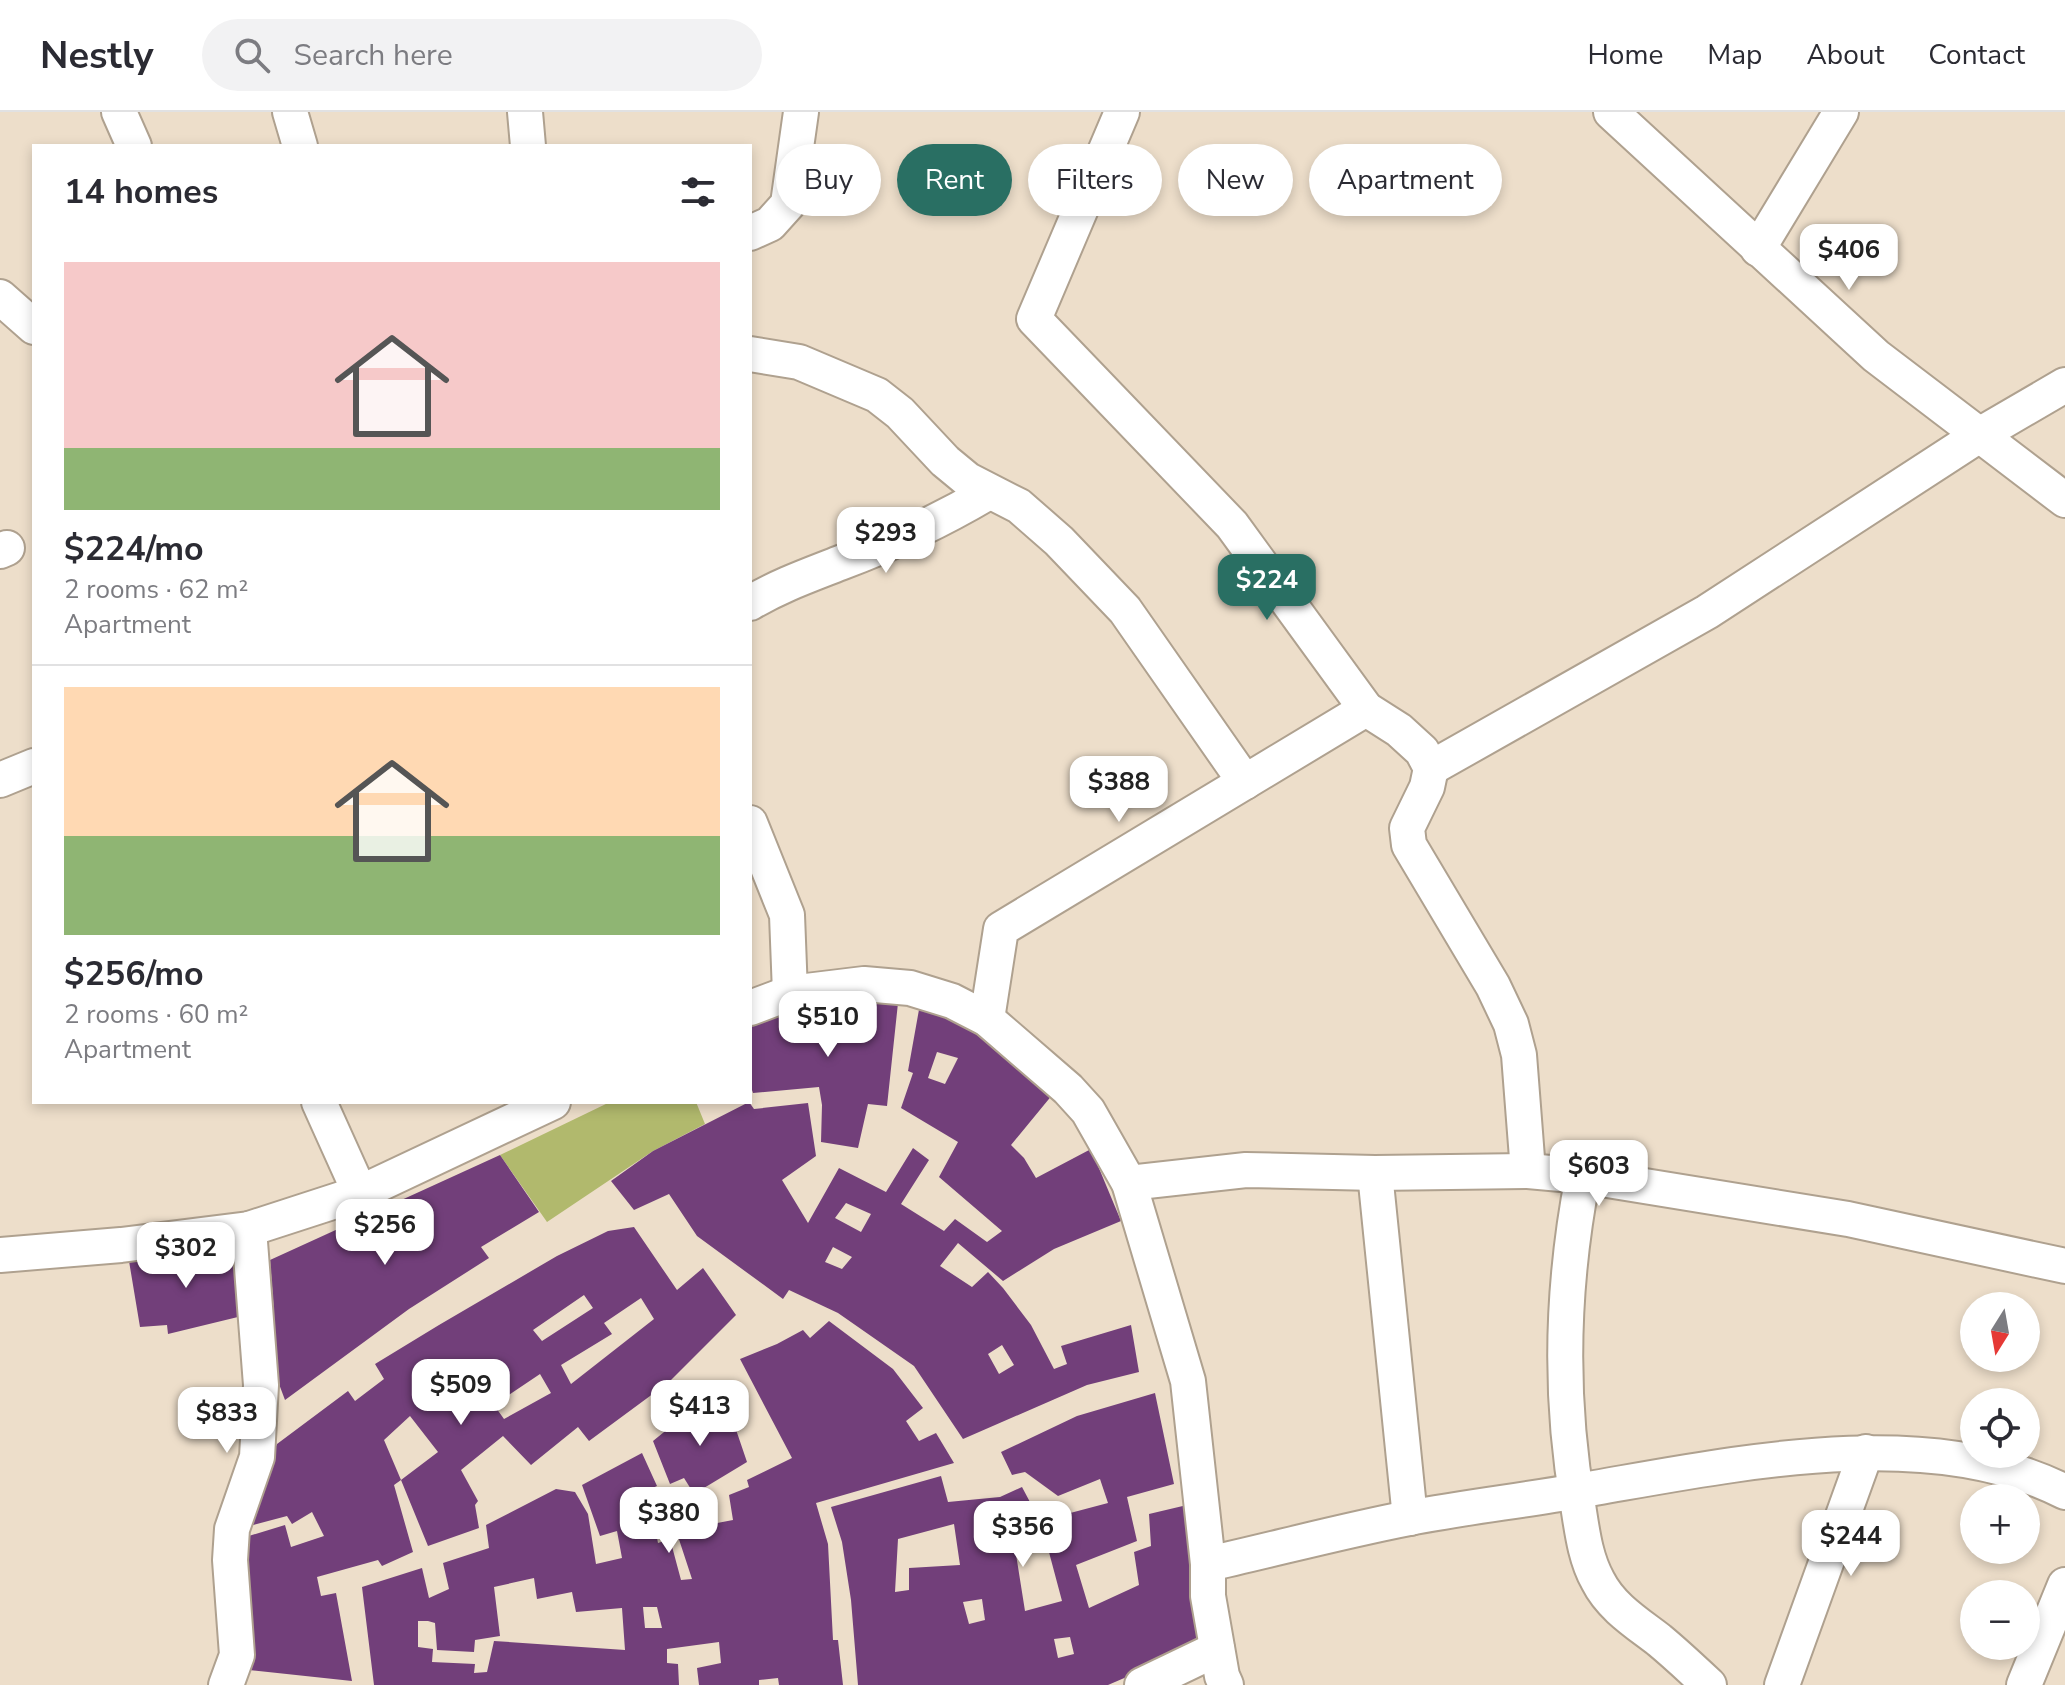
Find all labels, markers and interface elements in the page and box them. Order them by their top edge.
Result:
search box [202,19,762,91]
text: Nestly [40,30,154,81]
icon: search [230,33,274,77]
text: Search here [294,35,453,76]
text: Home [1588,36,1663,74]
text: Map [1707,36,1762,74]
text: About [1806,36,1884,74]
text: Contact [1928,36,2025,74]
chip: Buy [776,144,881,216]
chip: Rent [897,144,1012,216]
chip: Filters [1028,144,1162,216]
chip: New [1178,144,1293,216]
chip: Apartment [1309,144,1502,216]
text: 14 homes [64,169,218,215]
icon: filters [676,170,720,214]
pin: $406 [1802,224,1896,292]
text: $406 [1818,232,1880,267]
icon: home [320,314,464,458]
pin: $293 [839,507,933,575]
text: $293 [855,515,917,550]
text: $224/mo [64,526,204,572]
pin: $224 [1220,554,1314,622]
text: $224 [1236,562,1298,597]
text: 2 rooms · 62 m² [64,572,248,607]
text: Apartment [64,607,191,642]
icon: home [320,739,464,883]
pin: $388 [1072,756,1166,824]
text: $388 [1088,764,1150,799]
text: $256/mo [64,951,204,997]
pin: $510 [781,991,875,1059]
text: 2 rooms · 60 m² [64,997,248,1032]
text: $510 [797,999,859,1034]
text: Apartment [64,1032,191,1067]
pin: $603 [1552,1140,1646,1208]
text: $603 [1568,1148,1630,1183]
pin: $256 [338,1199,432,1267]
text: $256 [354,1207,416,1242]
pin: $302 [139,1222,233,1290]
text: $302 [155,1230,217,1265]
north arrow [1960,1292,2040,1372]
map controls [1960,1292,2040,1660]
pin: $509 [414,1359,508,1427]
text: $509 [430,1367,492,1402]
pin: $413 [653,1380,747,1448]
pin: $833 [180,1387,274,1455]
text: $413 [669,1388,731,1423]
button: locate [1960,1388,2040,1468]
text: $833 [196,1395,258,1430]
button: + [1960,1484,2040,1564]
pin: $380 [622,1487,716,1555]
text: $380 [638,1495,700,1530]
pin: $356 [976,1501,1070,1569]
text: $356 [992,1509,1054,1544]
pin: $244 [1804,1510,1898,1578]
text: $244 [1820,1518,1882,1553]
button: − [1960,1580,2040,1660]

